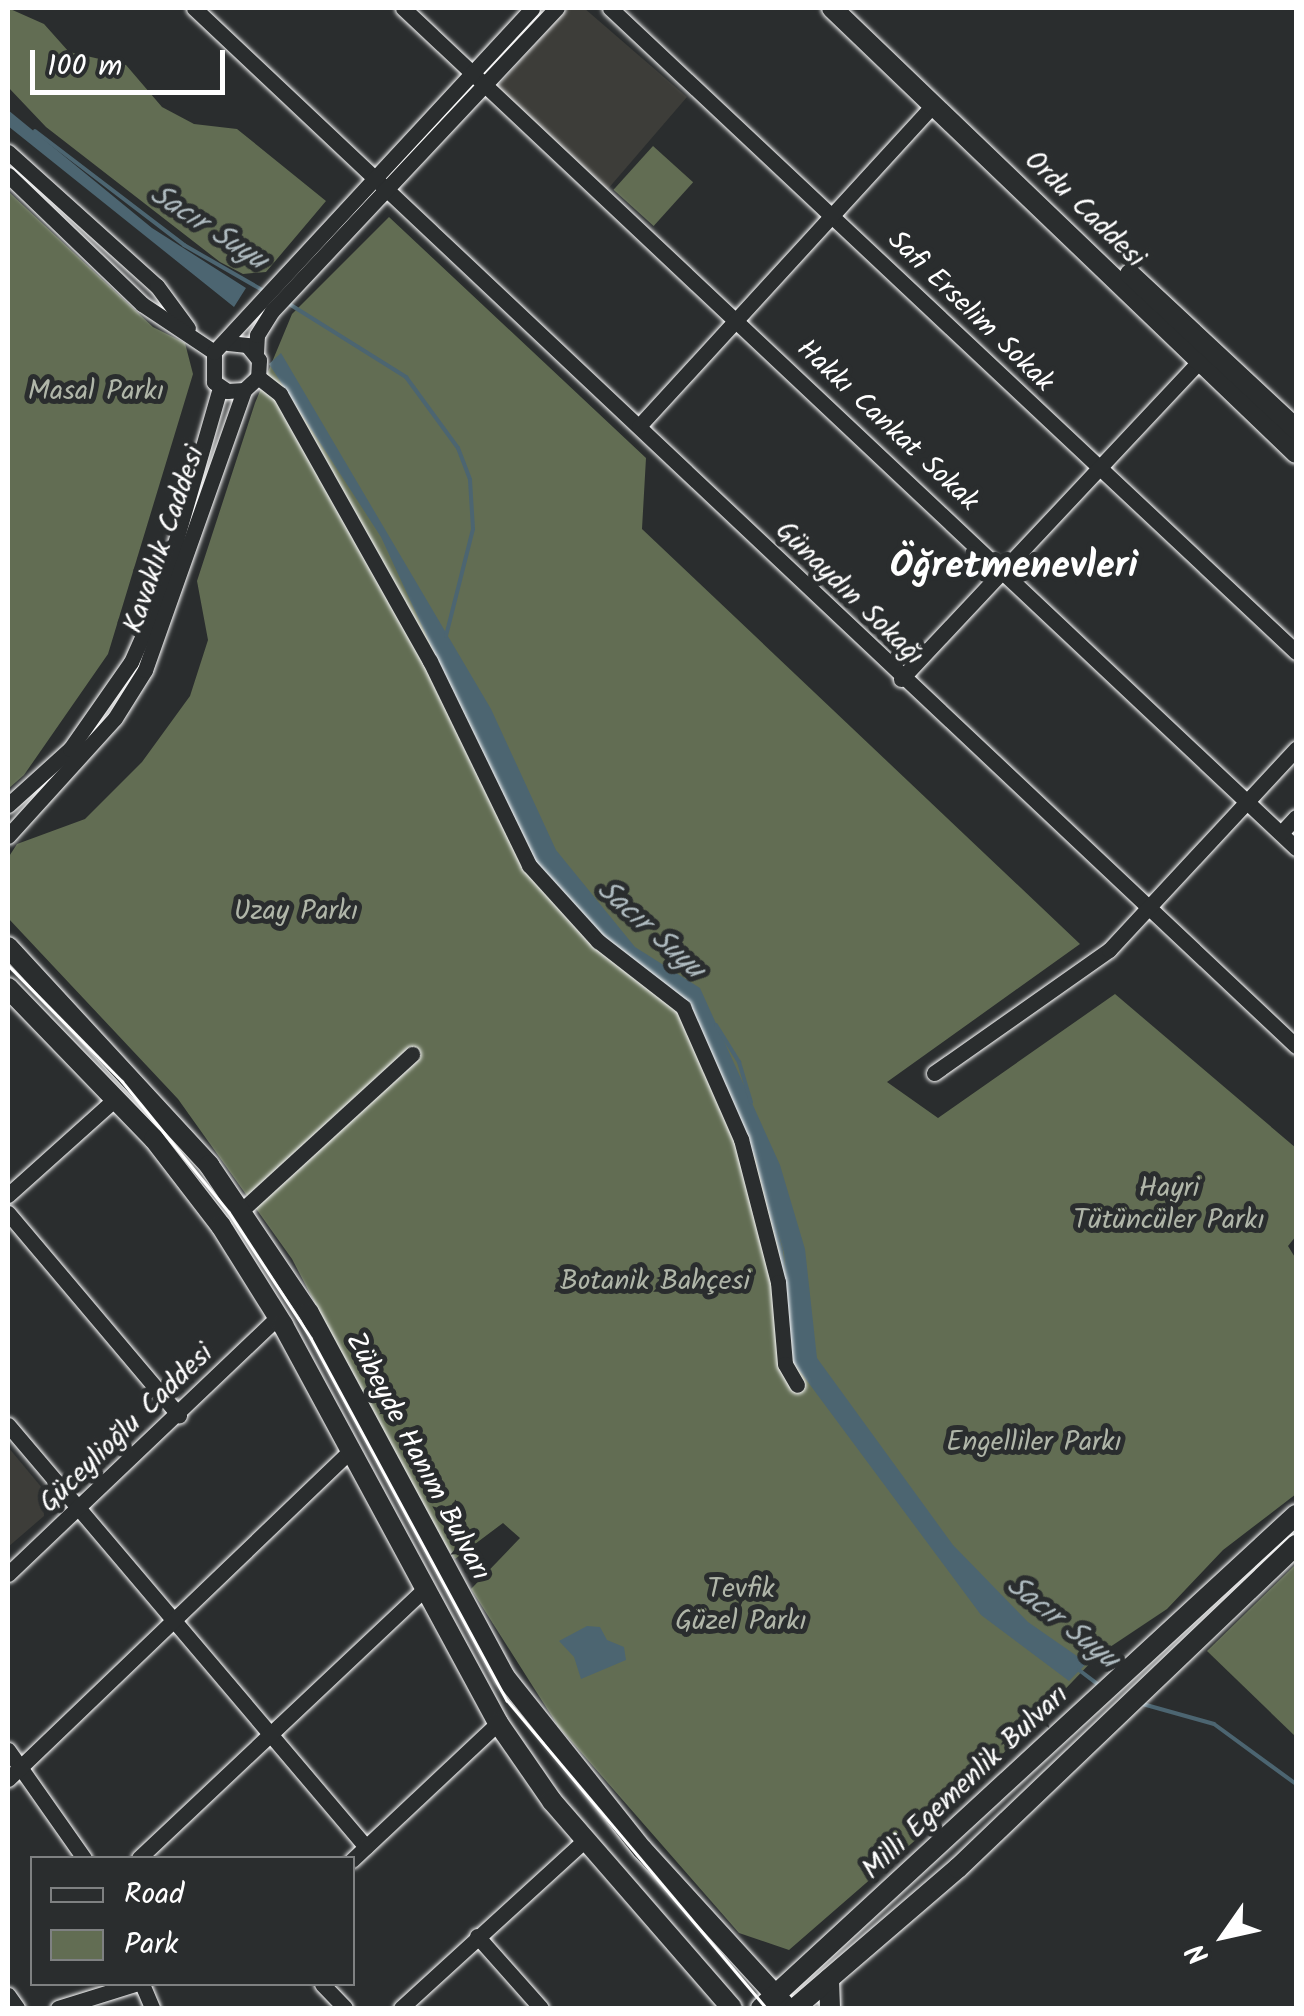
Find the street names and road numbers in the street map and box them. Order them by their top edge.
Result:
street label: Ordu Caddesi [1017,144,1151,276]
street label: Safi Erselim Sokak [880,224,1060,400]
street label: Hakkı Cankat Sokak [789,333,985,519]
street label: Kavaklık Caddesi [117,442,213,638]
street label: Günaydın Sokağı [768,515,930,673]
street label: Zübeyde Hanım Bulvarı [337,1327,497,1587]
street label: Güceylioğlu Caddesi [33,1337,221,1521]
street label: Milli Egemenlik Bulvarı [856,1679,1076,1887]

